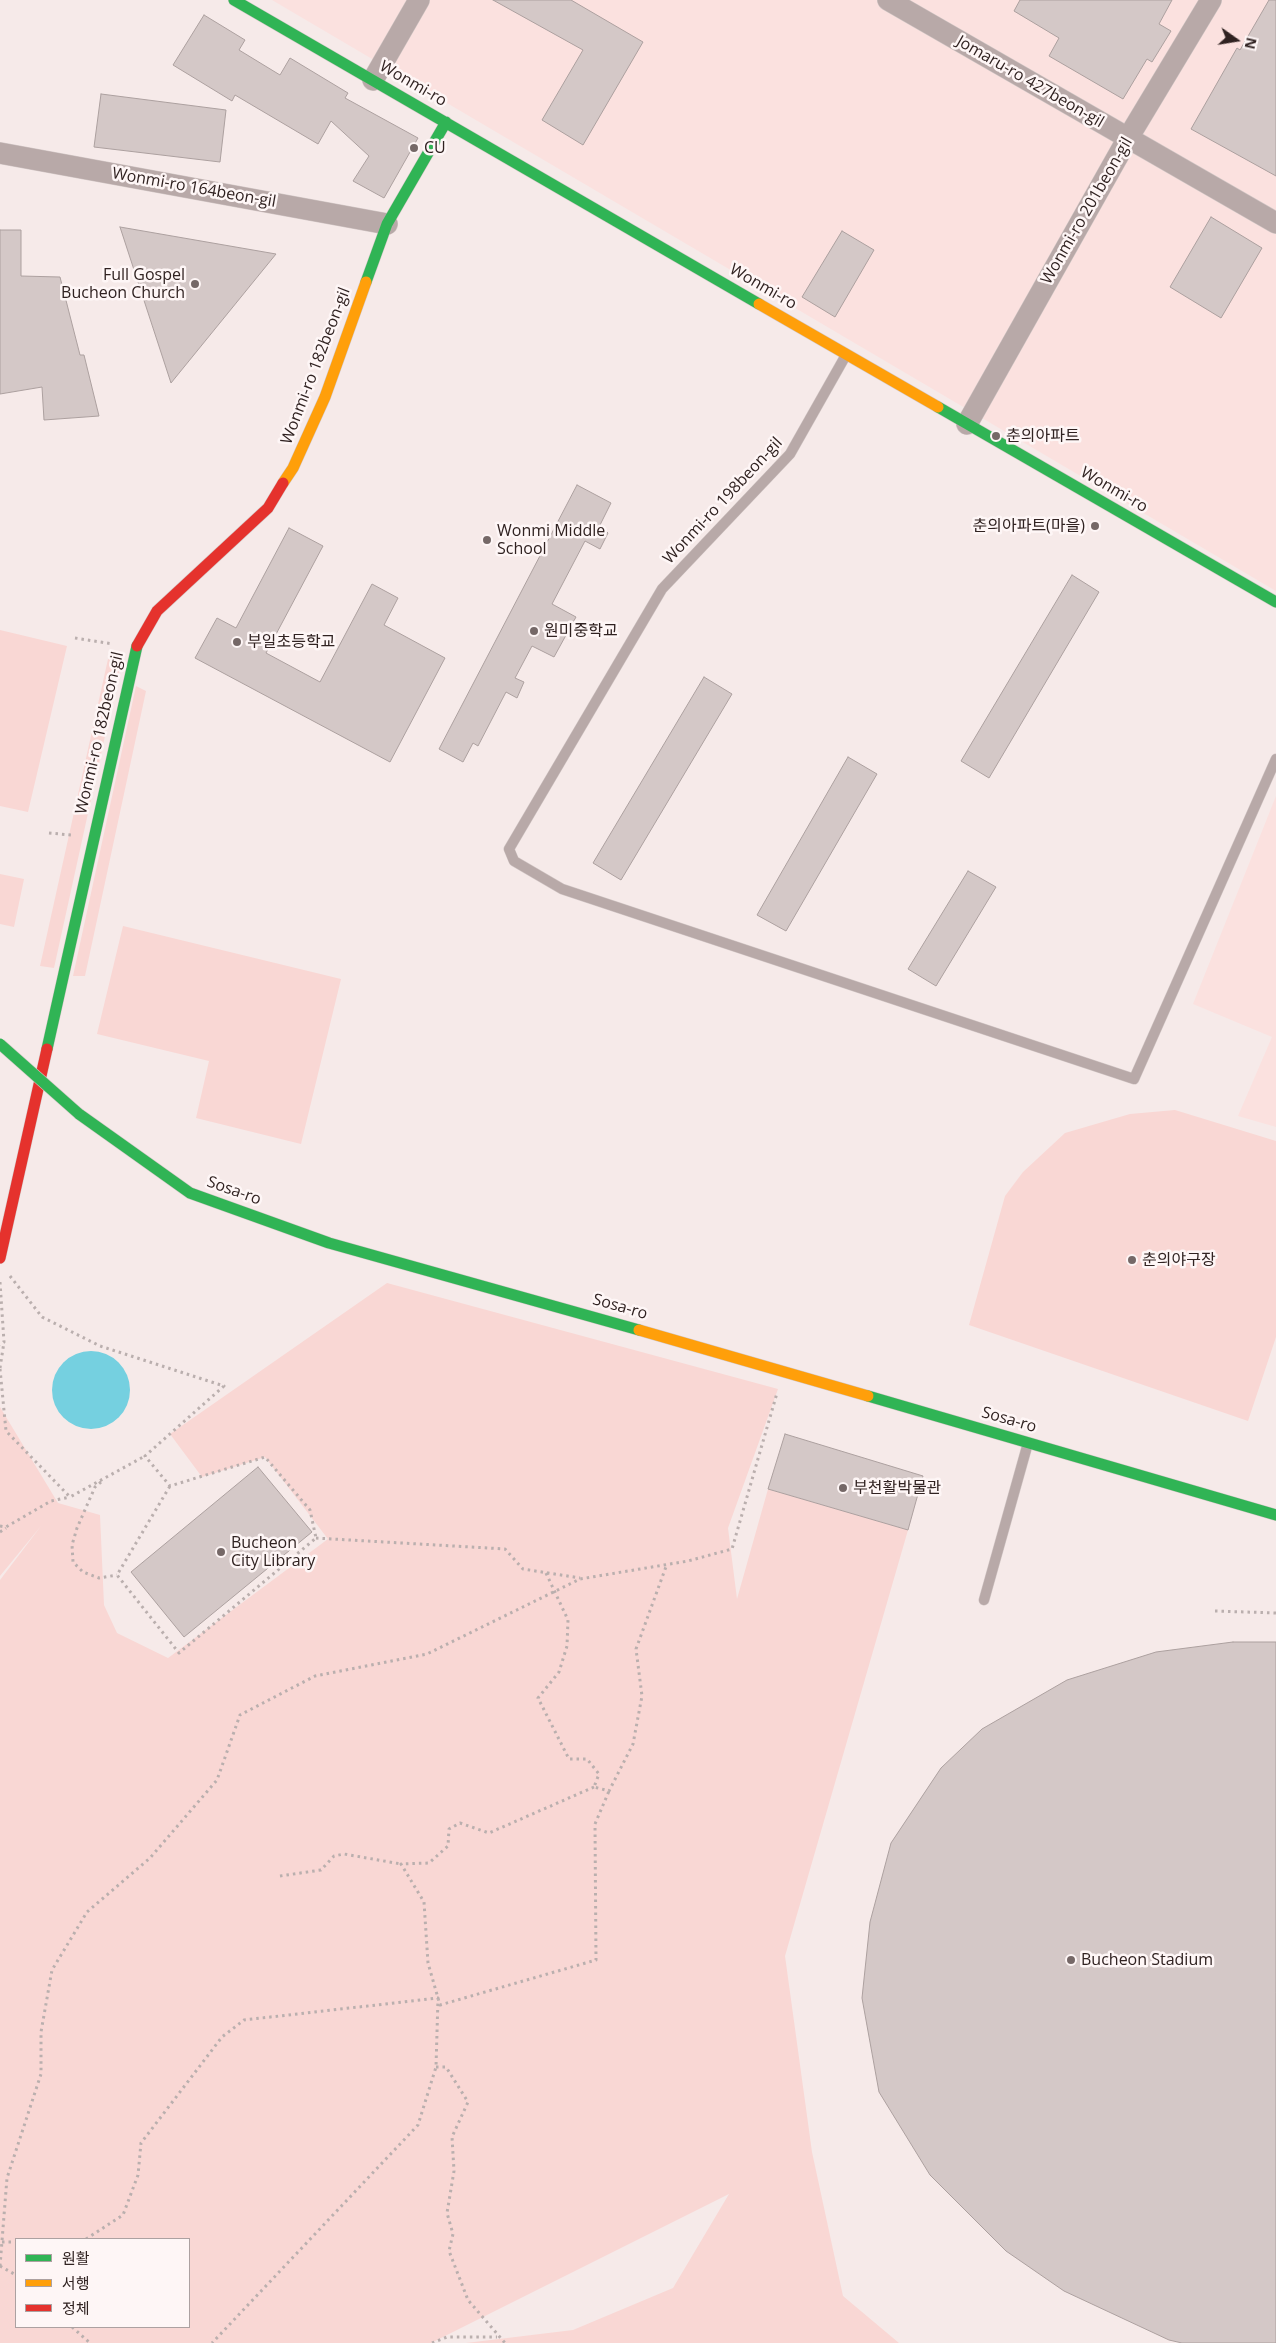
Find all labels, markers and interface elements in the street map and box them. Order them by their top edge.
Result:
north arrow [1211,15,1261,65]
street label: Jomaru-ro 427beon-gil [953,32,1107,132]
text: N [1241,36,1262,51]
street label: Wonmi-ro [376,57,450,111]
street label: Wonmi-ro 201beon-gil [1037,134,1137,288]
place label: CU [424,138,446,158]
marker: CU [408,142,420,154]
street label: Wonmi-ro 164beon-gil [111,164,277,212]
street label: Wonmi-ro [726,260,800,314]
place label: Full Gospel Bucheon Church [61,265,185,303]
marker: Full Gospel Bucheon Church [189,278,201,290]
street label: Wonmi-ro 182beon-gil [277,285,355,447]
place label: 춘의아파트 [1006,426,1080,446]
marker: 춘의아파트 [990,430,1002,442]
street label: Wonmi-ro 198beon-gil [659,434,787,568]
street label: Wonmi-ro [1077,463,1151,517]
place label: 춘의아파트(마을) [973,516,1085,536]
marker: 춘의아파트(마을) [1089,520,1101,532]
place label: Wonmi Middle School [497,521,605,559]
marker: Wonmi Middle School [481,534,493,546]
place label: 원미중학교 [544,621,618,641]
marker: 원미중학교 [528,625,540,637]
place label: 부일초등학교 [247,632,335,652]
marker: 부일초등학교 [231,636,243,648]
street label: Wonmi-ro 182beon-gil [72,650,128,816]
street label: Sosa-ro [204,1172,264,1210]
place label: 춘의야구장 [1142,1250,1216,1270]
marker: 춘의야구장 [1126,1254,1138,1266]
street label: Sosa-ro [590,1290,650,1324]
street label: Sosa-ro [979,1403,1039,1437]
place label: 부천활박물관 [853,1478,941,1498]
marker: 부천활박물관 [837,1482,849,1494]
place label: Bucheon City Library [231,1533,315,1571]
marker: Bucheon City Library [215,1546,227,1558]
place label: Bucheon Stadium [1081,1950,1213,1970]
marker: Bucheon Stadium [1065,1954,1077,1966]
legend [15,2238,190,2328]
text: 원활 [62,2248,90,2268]
text: 서행 [62,2273,90,2293]
text: 정체 [62,2298,90,2318]

